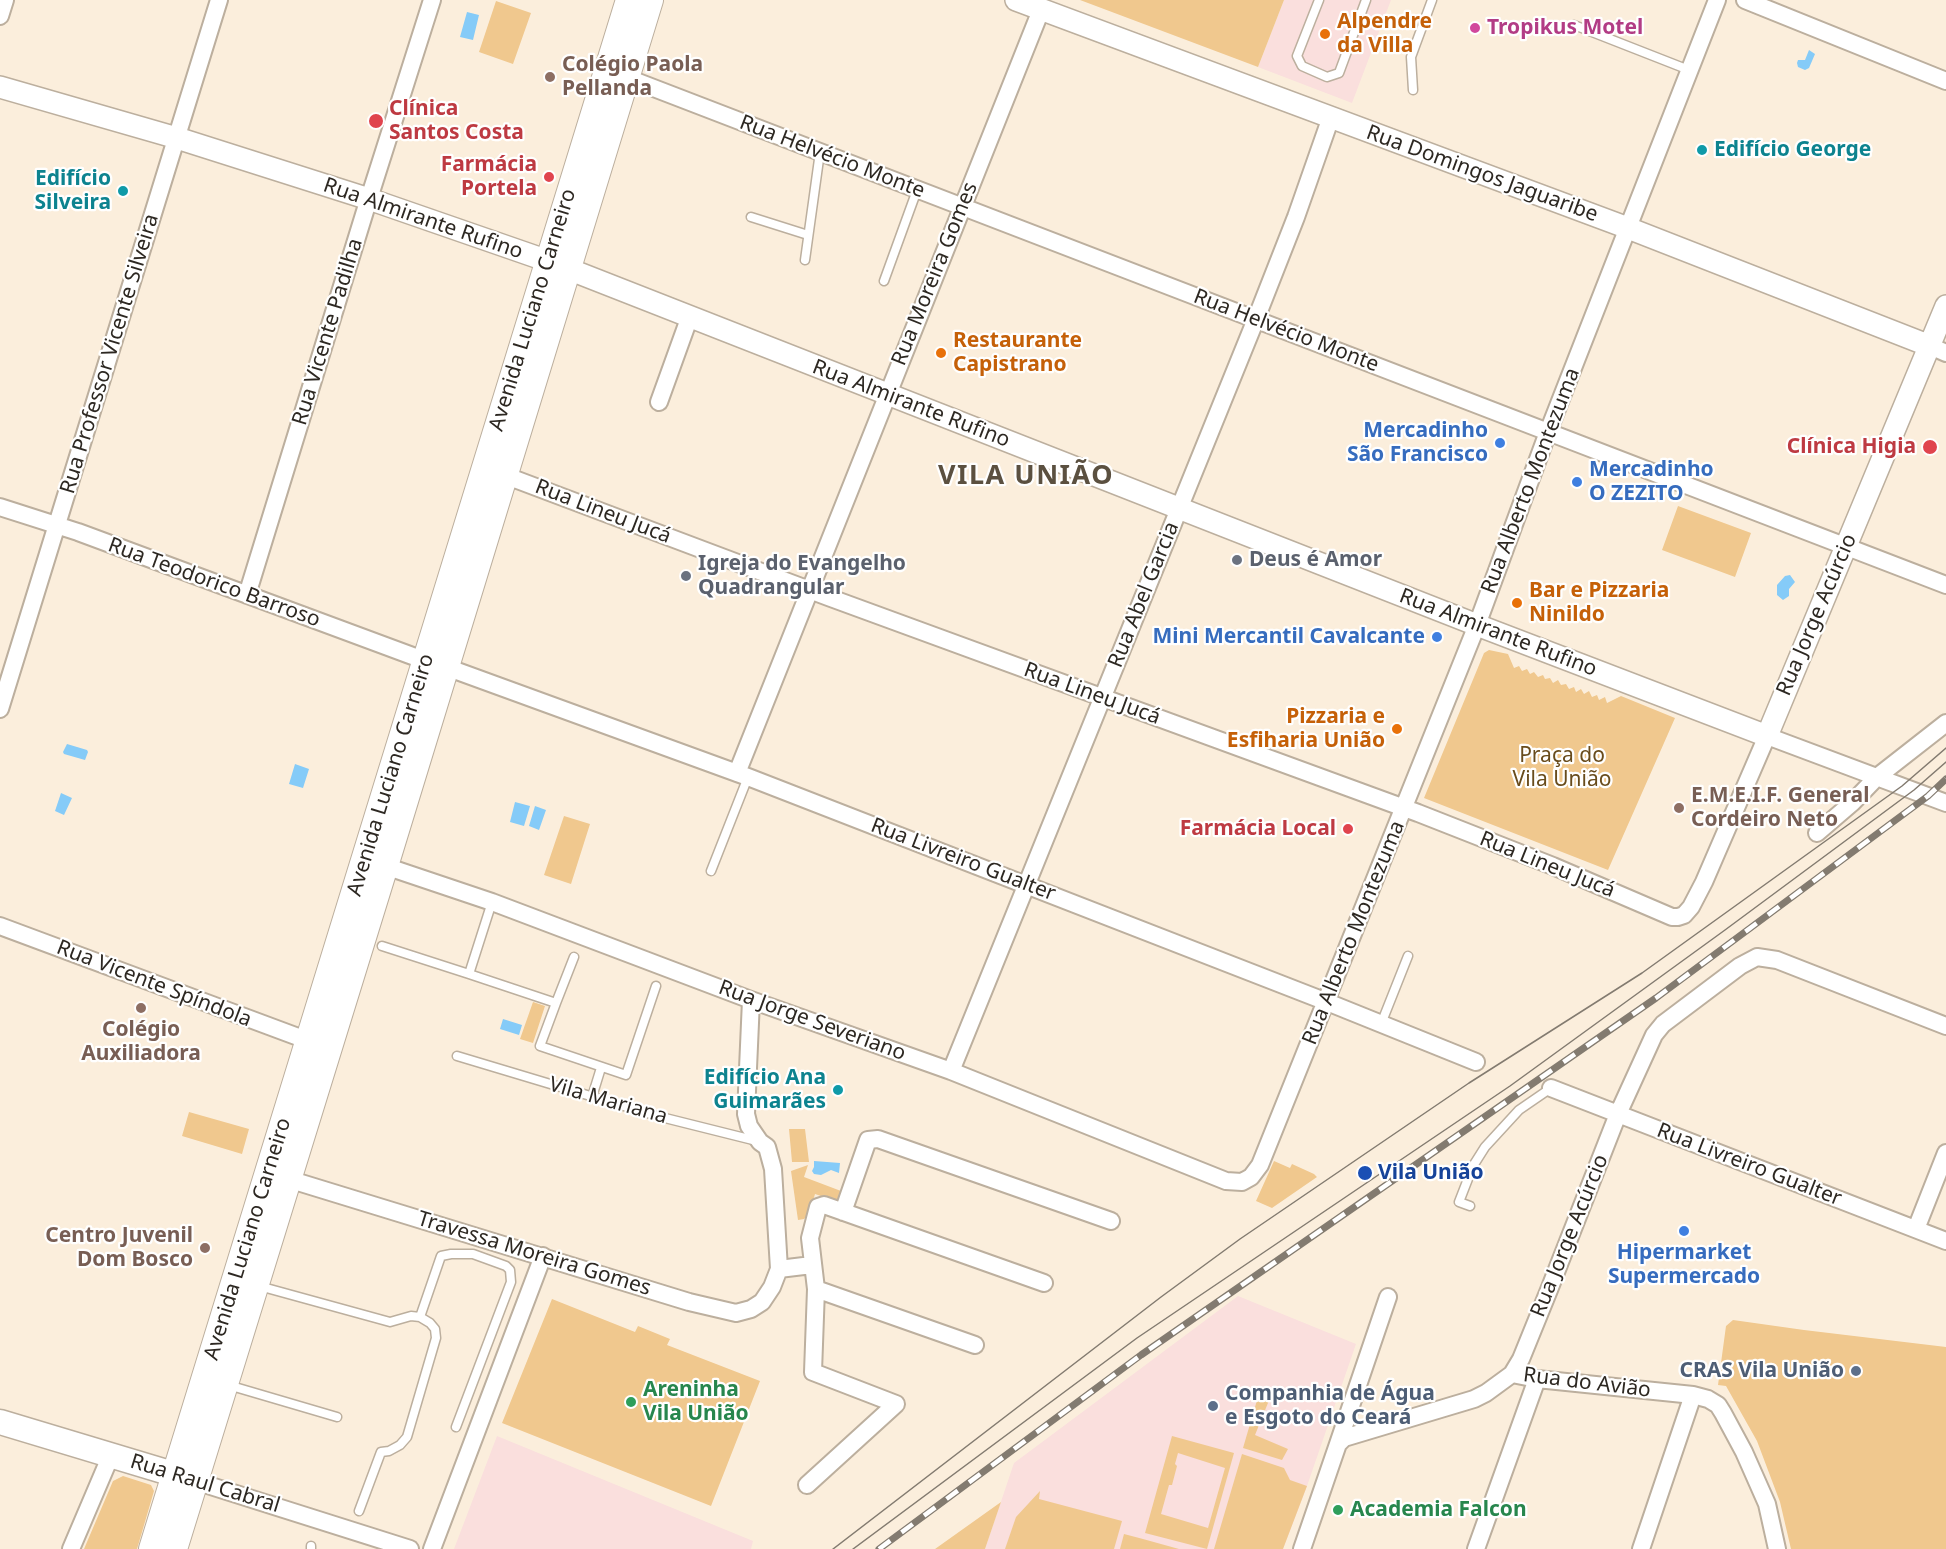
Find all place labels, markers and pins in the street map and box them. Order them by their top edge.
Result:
place label: Alpendre da Villa [1337,9,1432,59]
place label: Tropikus Motel [1487,15,1643,41]
marker: Tropikus Motel [1468,21,1482,35]
marker: Alpendre da Villa [1318,27,1332,41]
place label: Colégio Paola Pellanda [562,52,703,102]
marker: Colégio Paola Pellanda [543,70,557,84]
place label: Clínica Santos Costa [389,96,524,146]
marker: Clínica Santos Costa [367,112,385,130]
place label: Edifício George [1714,137,1871,163]
marker: Edifício George [1695,143,1709,157]
place label: Farmácia Portela [441,152,537,202]
place label: Edifício Silveira [35,166,111,216]
marker: Farmácia Portela [542,170,556,184]
marker: Edifício Silveira [116,184,130,198]
place label: Restaurante Capistrano [953,328,1082,378]
marker: Restaurante Capistrano [934,346,948,360]
place label: Mercadinho São Francisco [1347,418,1488,468]
place label: Clínica Higia [1787,434,1916,460]
marker: Mercadinho São Francisco [1493,436,1507,450]
marker: Clínica Higia [1921,438,1939,456]
place label: Mercadinho O ZEZITO [1589,457,1714,507]
marker: Mercadinho O ZEZITO [1570,475,1584,489]
place label: Deus é Amor [1249,547,1382,573]
place label: Igreja do Evangelho Quadrangular [698,551,906,601]
marker: Deus é Amor [1230,553,1244,567]
marker: Igreja do Evangelho Quadrangular [679,569,693,583]
place label: Bar e Pizzaria Ninildo [1529,578,1669,628]
marker: Bar e Pizzaria Ninildo [1510,596,1524,610]
place label: Mini Mercantil Cavalcante [1152,624,1425,650]
marker: Mini Mercantil Cavalcante [1430,630,1444,644]
place label: Pizzaria e Esfiharia União [1227,704,1385,754]
marker: Pizzaria e Esfiharia União [1390,722,1404,736]
place label: E.M.E.I.F. General Cordeiro Neto [1691,783,1869,833]
marker: E.M.E.I.F. General Cordeiro Neto [1672,801,1686,815]
place label: Farmácia Local [1180,816,1336,842]
marker: Farmácia Local [1341,822,1355,836]
marker: Colégio Auxiliadora [134,1001,148,1015]
place label: Colégio Auxiliadora [81,1017,201,1067]
place label: Edifício Ana Guimarães [704,1065,826,1115]
marker: Edifício Ana Guimarães [831,1083,845,1097]
place label: Vila União [1378,1160,1484,1186]
marker: Vila União [1356,1164,1374,1182]
place label: Centro Juvenil Dom Bosco [45,1223,193,1273]
marker: Hipermarket Supermercado [1677,1224,1691,1238]
place label: Hipermarket Supermercado [1608,1240,1760,1290]
marker: Centro Juvenil Dom Bosco [198,1241,212,1255]
place label: CRAS Vila União [1679,1358,1844,1384]
marker: CRAS Vila União [1849,1364,1863,1378]
place label: Areninha Vila União [643,1377,749,1427]
place label: Companhia de Água e Esgoto do Ceará [1225,1381,1435,1431]
marker: Areninha Vila União [624,1395,638,1409]
marker: Companhia de Água e Esgoto do Ceará [1206,1399,1220,1413]
place label: Academia Falcon [1350,1497,1527,1523]
marker: Academia Falcon [1331,1503,1345,1517]

